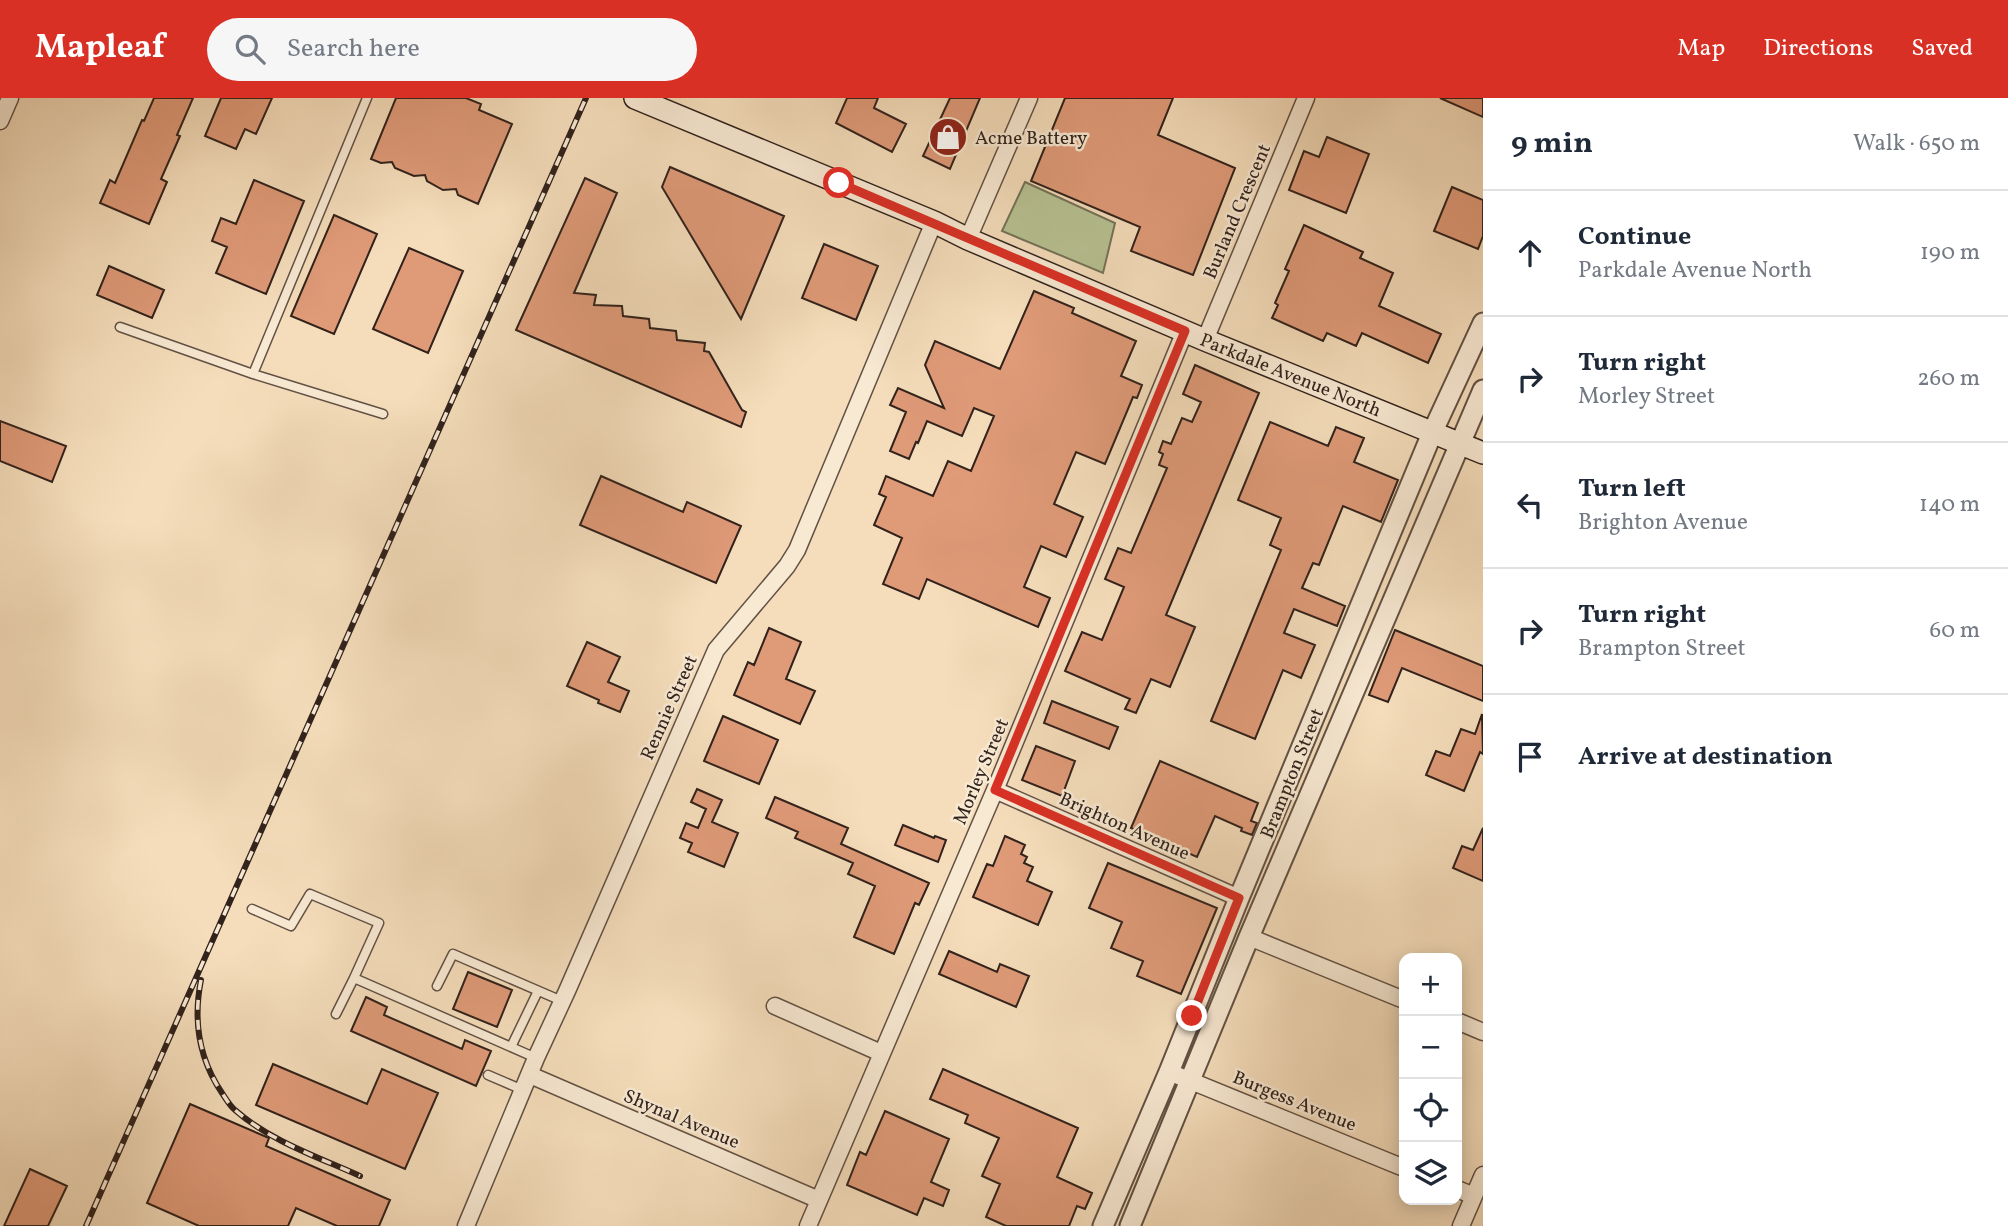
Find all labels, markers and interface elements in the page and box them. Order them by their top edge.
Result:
search box [207,18,697,81]
text: Mapleaf [35,26,165,72]
icon: search [231,30,269,68]
text: Search here [287,31,420,67]
text: Map [1677,32,1725,66]
text: Directions [1763,32,1873,66]
text: Saved [1911,32,1973,66]
shop icon: Acme Battery [927,116,969,158]
text: 9 min [1511,123,1593,165]
place label: Acme Battery [975,126,1087,152]
text: Walk · 650 m [1853,128,1980,160]
street label: Burland Crescent [1198,140,1278,283]
route start [823,167,854,198]
text: Continue [1578,219,1691,255]
icon: ahead [1511,234,1549,272]
text: 190 m [1920,237,1980,269]
text: Parkdale Avenue North [1578,255,1812,287]
street label: Parkdale Avenue North [1196,328,1385,424]
text: Turn right [1578,345,1706,381]
icon: right [1511,360,1549,398]
text: 260 m [1917,363,1980,395]
text: Morley Street [1578,381,1715,413]
text: Turn left [1578,471,1686,507]
icon: left [1511,486,1549,524]
text: 140 m [1919,489,1980,521]
text: Brighton Avenue [1578,507,1748,539]
text: Turn right [1578,597,1706,633]
icon: right [1511,612,1549,650]
text: 60 m [1930,615,1980,647]
text: Brampton Street [1578,633,1746,665]
street label: Rennie Street [635,651,705,765]
street label: Brampton Street [1255,704,1331,843]
street label: Morley Street [948,714,1016,829]
icon: arrive [1511,738,1549,776]
text: Arrive at destination [1578,739,1833,775]
street label: Brighton Avenue [1055,786,1194,867]
map controls [1399,953,1462,1205]
button: + [1399,953,1462,1016]
route end [1176,1000,1207,1031]
button: − [1399,1016,1462,1079]
street label: Burgess Avenue [1228,1065,1360,1139]
button: locate [1399,1079,1462,1142]
street label: Shynal Avenue [619,1084,743,1156]
button: layers [1399,1142,1462,1205]

